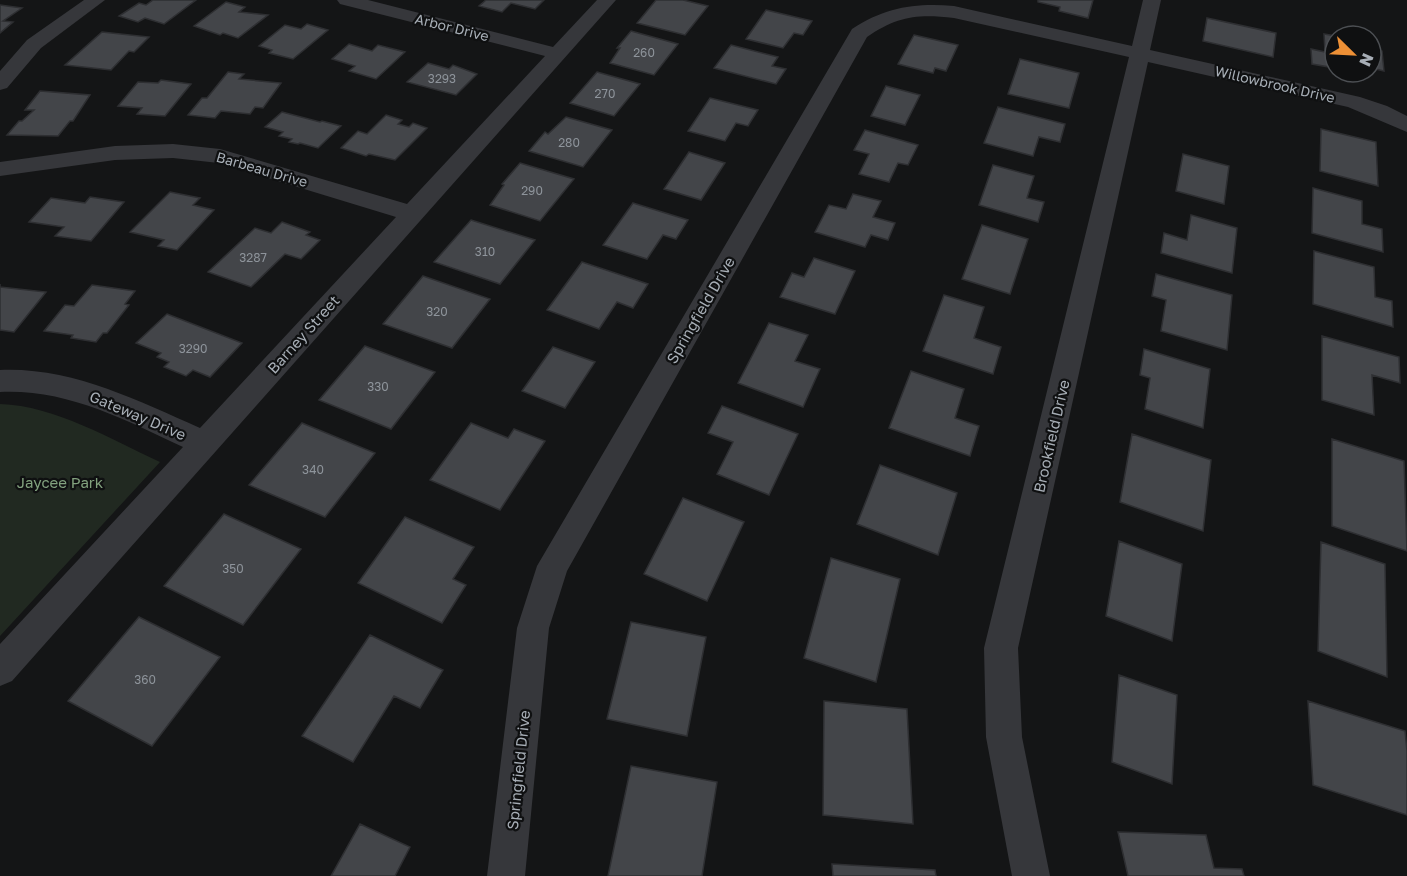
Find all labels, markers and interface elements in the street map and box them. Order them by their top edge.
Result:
street label: Arbor Drive [413,10,491,44]
north arrow [1323,24,1383,84]
house number: 260 [633,45,655,60]
text: N [1355,50,1378,70]
street label: Willowbrook Drive [1213,62,1337,106]
house number: 3293 [428,71,456,86]
house number: 270 [595,86,615,101]
house number: 280 [558,135,580,150]
street label: Barbeau Drive [214,148,310,190]
house number: 290 [521,183,543,198]
house number: 310 [475,244,495,259]
house number: 3287 [239,250,267,265]
street label: Springfield Drive [662,253,738,367]
street label: Barney Street [263,291,343,377]
house number: 320 [426,304,448,319]
house number: 3290 [179,341,207,356]
street label: Brookfield Drive [1029,378,1073,494]
house number: 330 [367,379,389,394]
street label: Gateway Drive [87,387,189,443]
house number: 340 [302,462,324,477]
park label: Jaycee Park [17,473,104,491]
house number: 350 [222,561,244,576]
house number: 360 [134,672,156,687]
street label: Springfield Drive [503,709,533,831]

